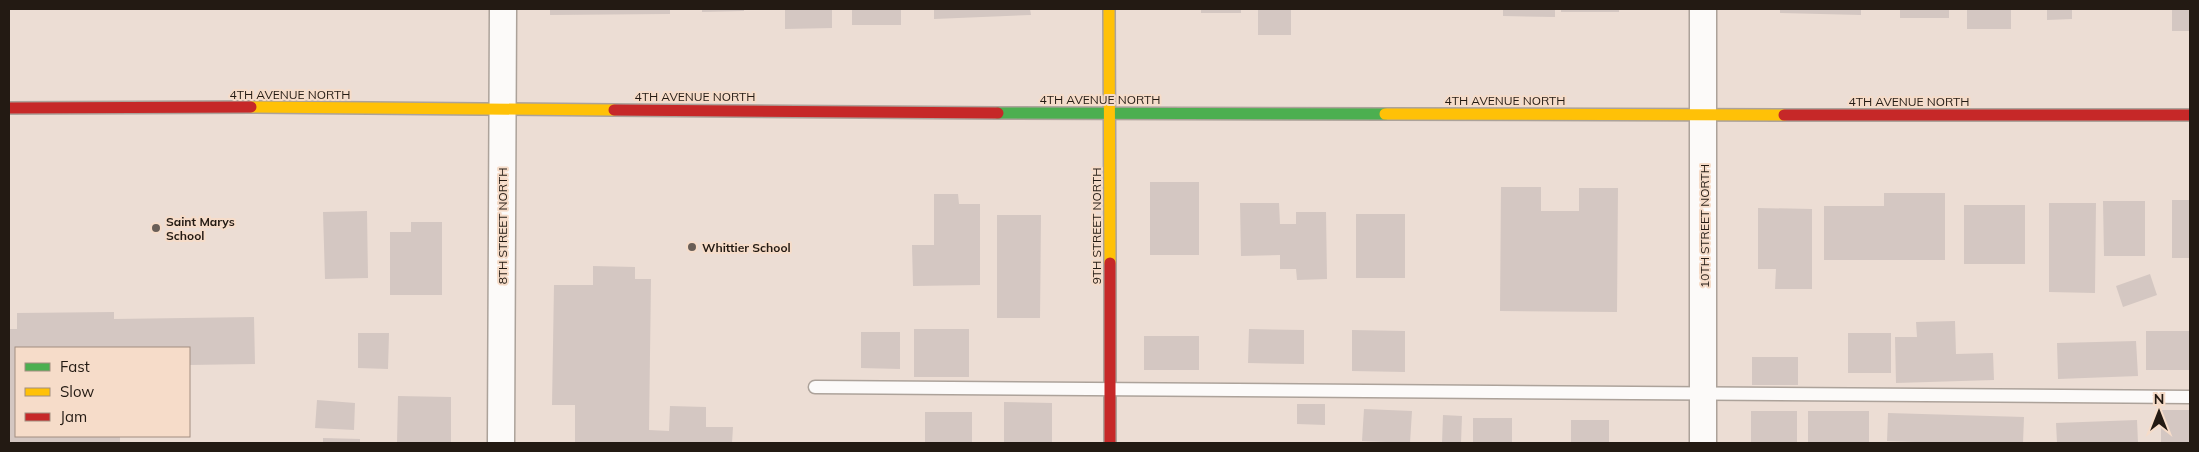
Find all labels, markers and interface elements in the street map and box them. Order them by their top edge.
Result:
street label: 4TH AVENUE NORTH [229,87,351,102]
street label: 4TH AVENUE NORTH [634,89,756,104]
street label: 4TH AVENUE NORTH [1039,92,1161,107]
street label: 4TH AVENUE NORTH [1444,93,1566,108]
street label: 4TH AVENUE NORTH [1848,94,1970,109]
street label: 10TH STREET NORTH [1697,164,1712,288]
street label: 8TH STREET NORTH [495,168,510,284]
street label: 9TH STREET NORTH [1089,168,1104,284]
place label: Saint Marys School [166,214,235,243]
marker: Saint Marys School [150,222,162,234]
place label: Whittier School [702,240,791,255]
marker: Whittier School [686,241,698,253]
legend [15,347,190,437]
text: Fast [60,357,90,376]
text: Slow [60,382,94,401]
north arrow [2134,387,2184,437]
text: N [2154,390,2164,408]
text: Jam [60,407,87,426]

